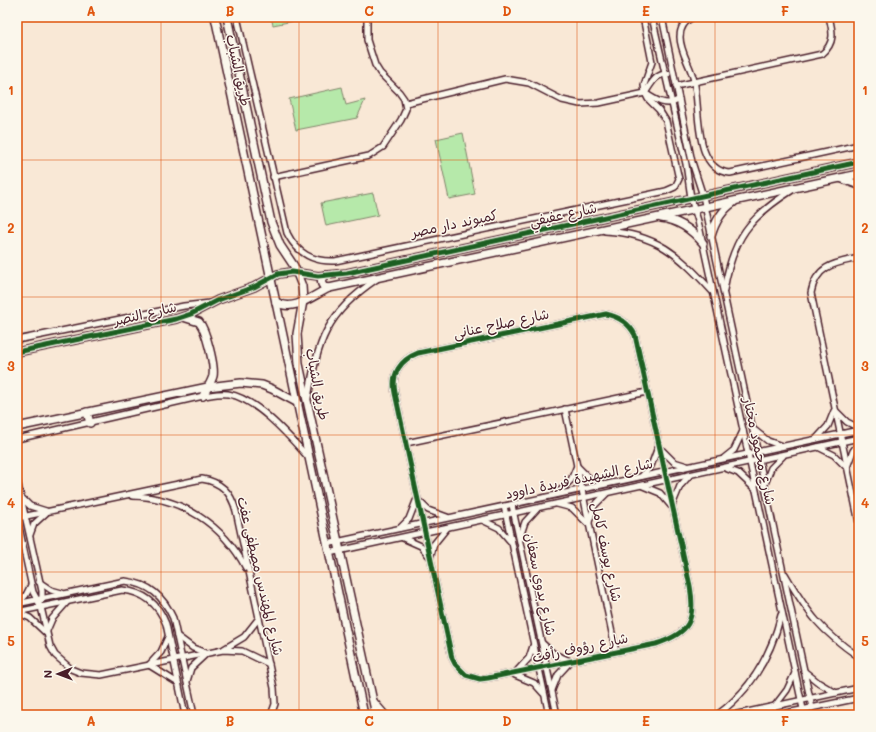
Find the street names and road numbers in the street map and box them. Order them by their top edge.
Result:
street label: طريق الشباب [222,32,256,108]
street label: شارع عفيفي [528,198,599,234]
street label: كمبوند دار مصر [408,205,499,242]
street label: شارع النصر [111,297,179,331]
street label: شارع صلاح عنانى [451,304,551,343]
street label: طريق الشباب [302,346,334,422]
street label: شارع محمود مختار [738,395,781,507]
street label: شارع الشهيدة فريدة داوود [503,453,655,504]
street label: شارع المهندس مصطفى عفت [232,495,289,658]
street label: شارع يوسف كامل [586,500,627,604]
street label: شارع بدوي سعفان [519,531,561,638]
street label: شارع رؤوف رأفت [530,628,630,667]

